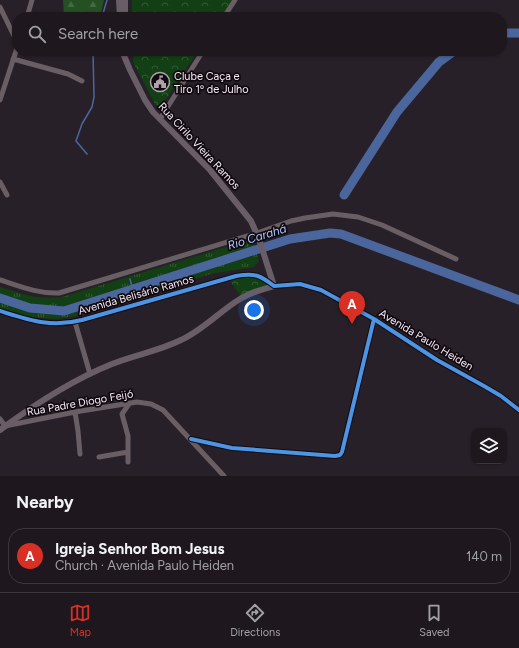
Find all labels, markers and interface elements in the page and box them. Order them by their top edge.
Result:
search box [12,12,507,56]
icon: search [26,23,48,45]
text: Search here [58,25,138,43]
place label: Clube Caça e Tiro 1º de Julho [174,70,249,96]
public building icon: Clube Caça e Tiro 1º de Julho [149,71,171,93]
street label: Rua Cirilo Vieira Ramos [155,100,243,192]
water label: Rio Carahá [226,221,288,253]
street label: Avenida Belisário Ramos [77,272,195,318]
pin: A [339,291,365,324]
your location [244,300,264,320]
street label: Avenida Paulo Heiden [377,307,475,373]
street label: Rua Padre Diogo Feijó [26,387,134,419]
map controls [471,428,507,464]
button: layers [471,428,507,464]
text: Nearby [16,492,74,512]
text: Igreja Senhor Bom Jesus [55,540,224,558]
text: A [25,549,35,564]
text: 140 m [466,549,502,564]
text: Church · Avenida Paulo Heiden [55,558,234,573]
tab: Map [69,602,91,639]
tab: Directions [230,602,280,639]
tab: Saved [419,602,450,639]

